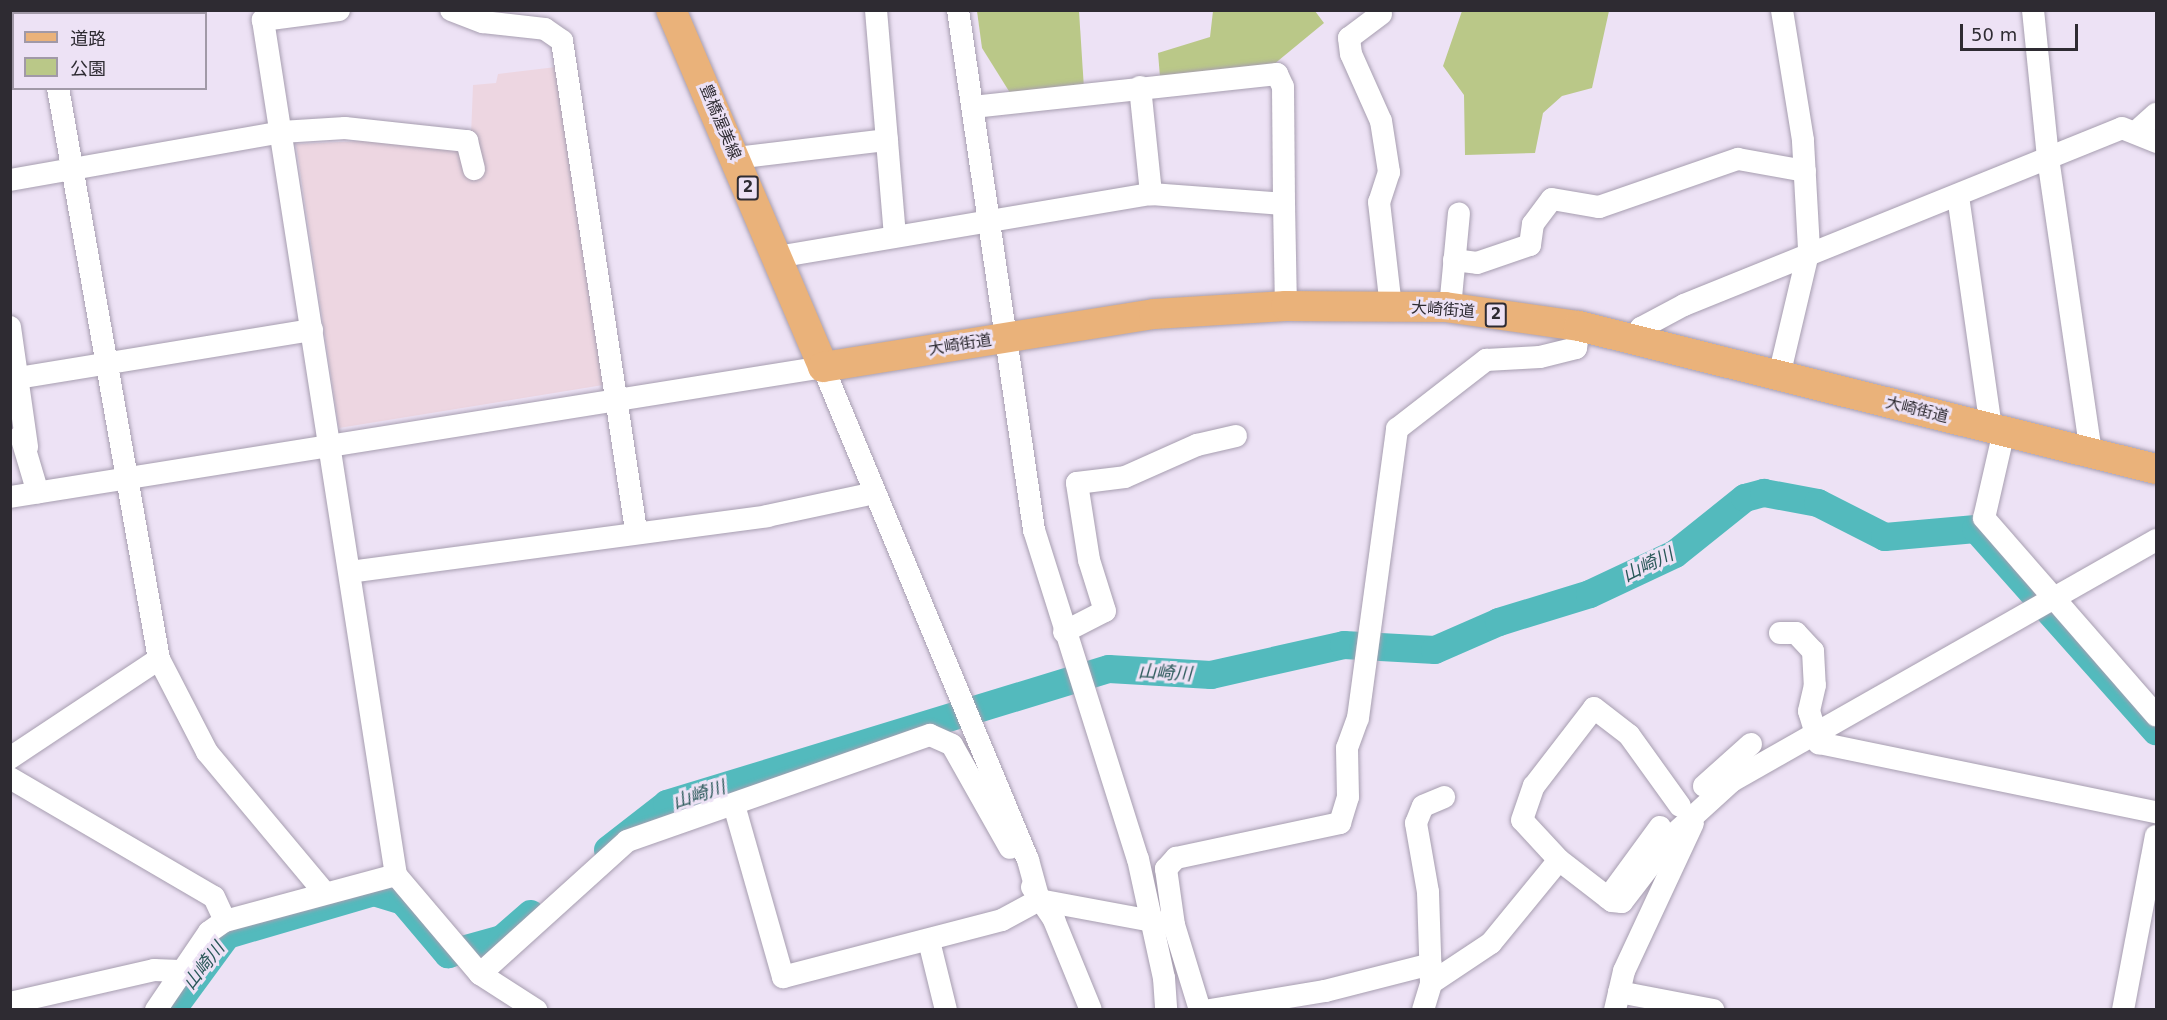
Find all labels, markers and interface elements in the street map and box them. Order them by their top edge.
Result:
legend [12,12,207,90]
scale bar [1963,12,2082,50]
text: 50 m [1971,24,2017,45]
text: 道路 [70,28,106,49]
text: 公園 [70,58,106,79]
street label: 豊橋渥美線 [696,81,744,163]
road number: 2 [736,176,760,200]
street label: 大崎街道 [1410,298,1476,322]
road number: 2 [1484,303,1508,327]
street label: 大崎街道 [927,331,993,359]
street label: 大崎街道 [1884,393,1950,427]
water label: 山崎川 [1619,543,1677,587]
water label: 山崎川 [1137,661,1193,685]
water label: 山崎川 [670,776,728,814]
water label: 山崎川 [179,938,229,994]

